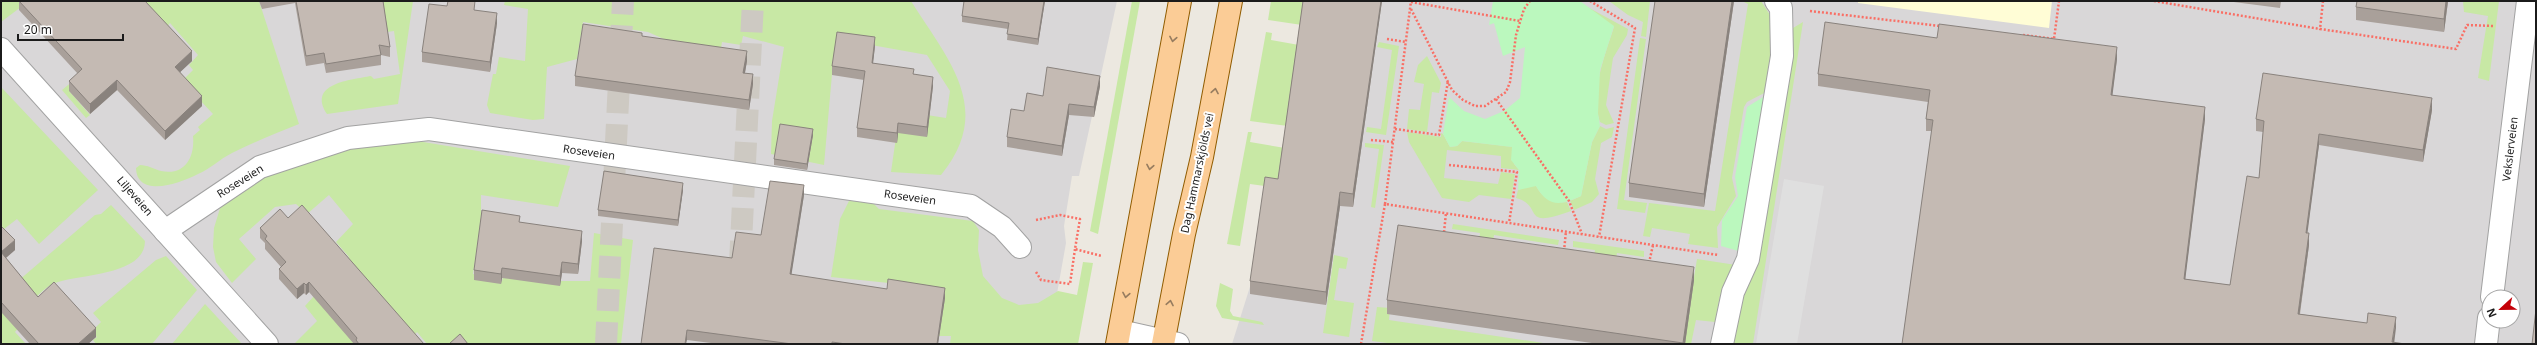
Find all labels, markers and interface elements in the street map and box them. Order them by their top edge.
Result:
scale bar [18,16,123,42]
text: 20 m [24,21,52,38]
one-way arrow [1169,36,1178,42]
one-way arrow [1210,88,1218,94]
street label: Dag Hammarskjölds vei [1176,111,1217,234]
street label: Vekslerveien [2498,116,2521,182]
street label: Roseveien [562,140,616,163]
street label: Roseveien [214,160,266,201]
one-way arrow [1146,164,1154,170]
street label: Liljeveien [114,173,157,219]
street label: Roseveien [883,185,937,208]
north arrow [2481,289,2521,329]
one-way arrow [1123,292,1131,298]
one-way arrow [1166,300,1174,306]
text: N [2483,306,2500,320]

